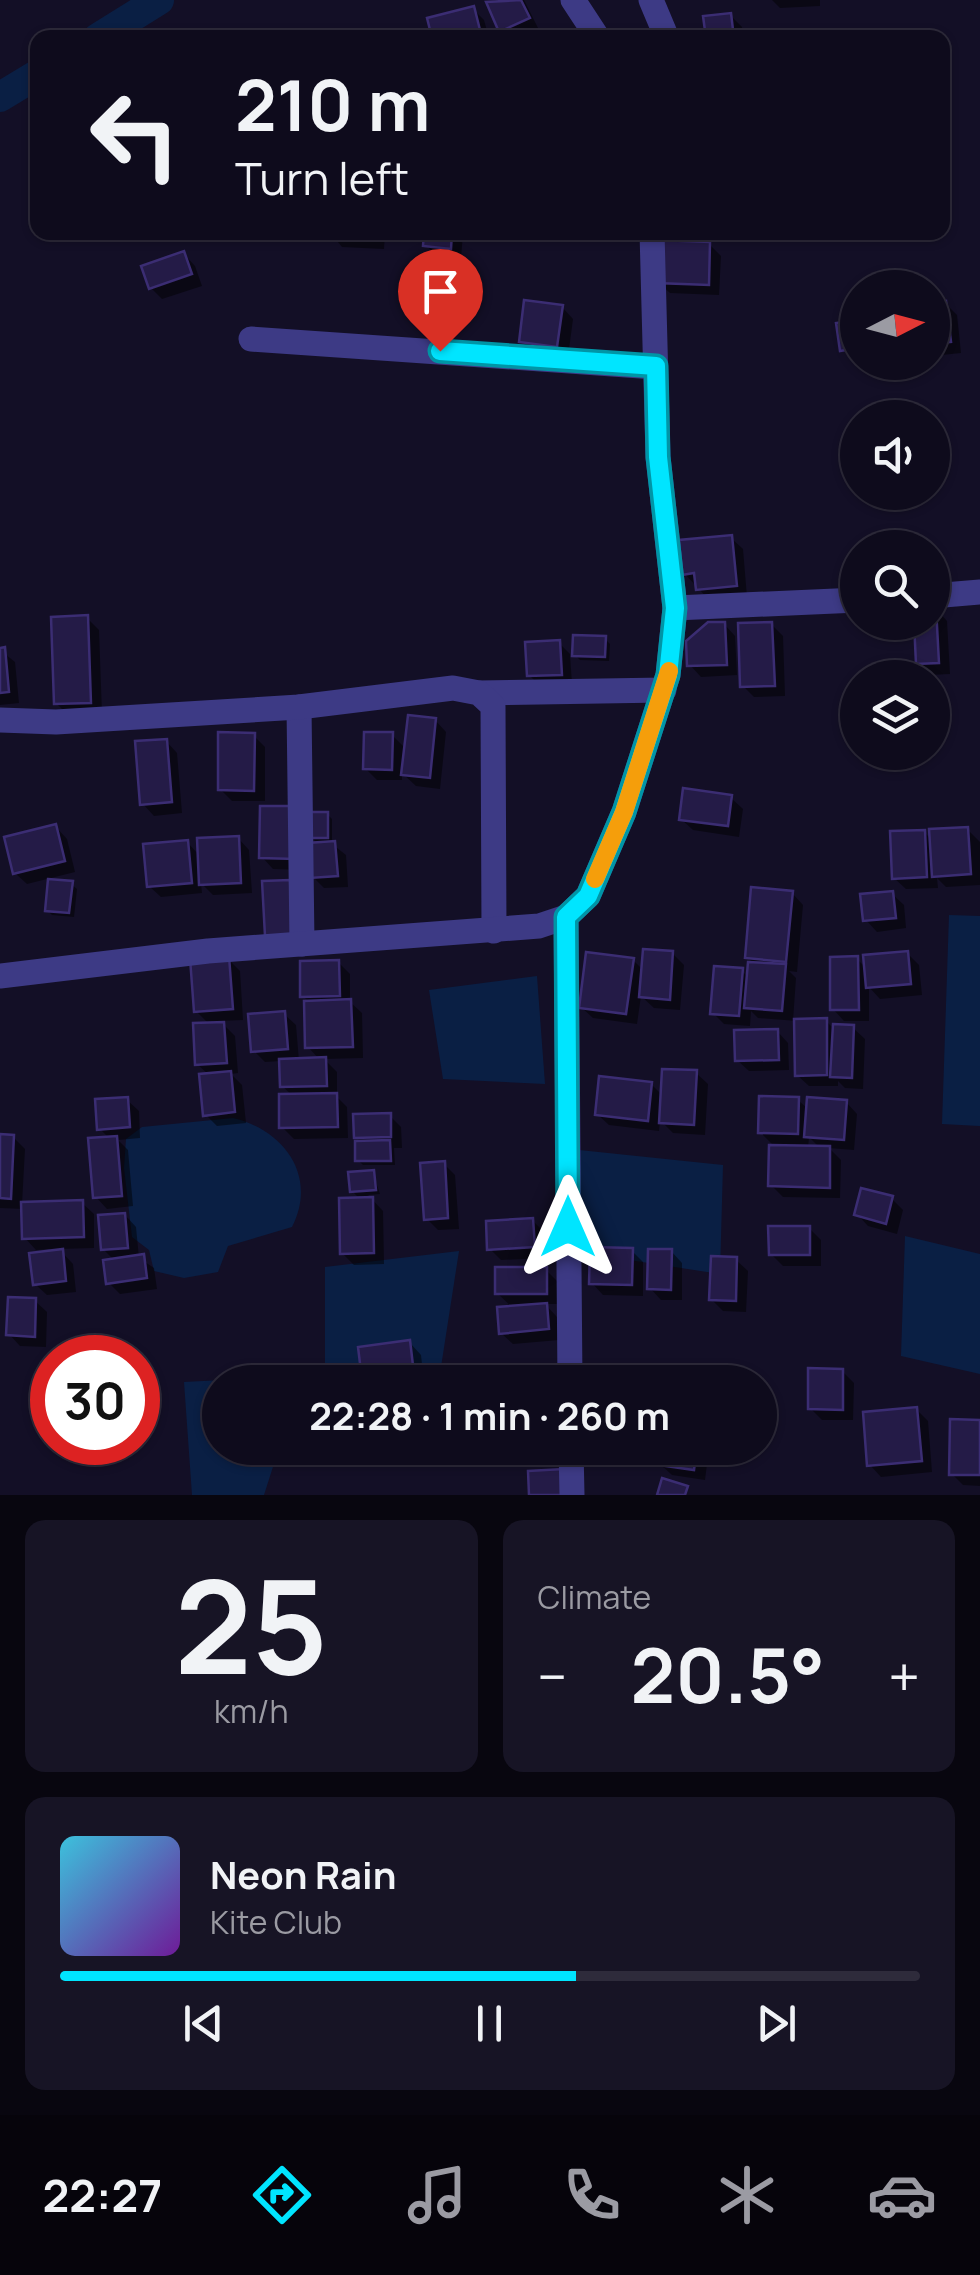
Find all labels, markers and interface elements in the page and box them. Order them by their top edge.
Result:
text: 210 m [235,56,430,152]
icon: left [70,70,200,200]
text: Turn left [235,147,409,209]
pin [398,249,483,352]
icon: arrive [413,264,468,319]
north arrow [840,270,950,380]
map controls [840,270,950,770]
button: sound [840,400,950,510]
button: search [840,530,950,640]
button: layers [840,660,950,770]
position arrow [516,1175,620,1279]
speed limit sign: 30 [30,1335,160,1465]
text: 22:28 · 1 min · 260 m [309,1389,670,1441]
text: 25 [174,1535,328,1713]
text: Climate [538,1575,651,1619]
text: 20.5° [631,1623,825,1726]
text: − [538,1638,567,1714]
text: + [888,1638,920,1714]
text: km/h [214,1689,288,1733]
text: Neon Rain [210,1848,396,1900]
text: Kite Club [210,1900,342,1944]
icon: previous [176,1996,231,2051]
icon: pause [462,1996,517,2051]
icon: next [749,1996,804,2051]
icon: directions [247,2160,317,2230]
icon: music [402,2160,472,2230]
icon: phone [557,2160,627,2230]
icon: climate [712,2160,782,2230]
icon: car [867,2160,937,2230]
text: 22:27 [43,2164,162,2226]

